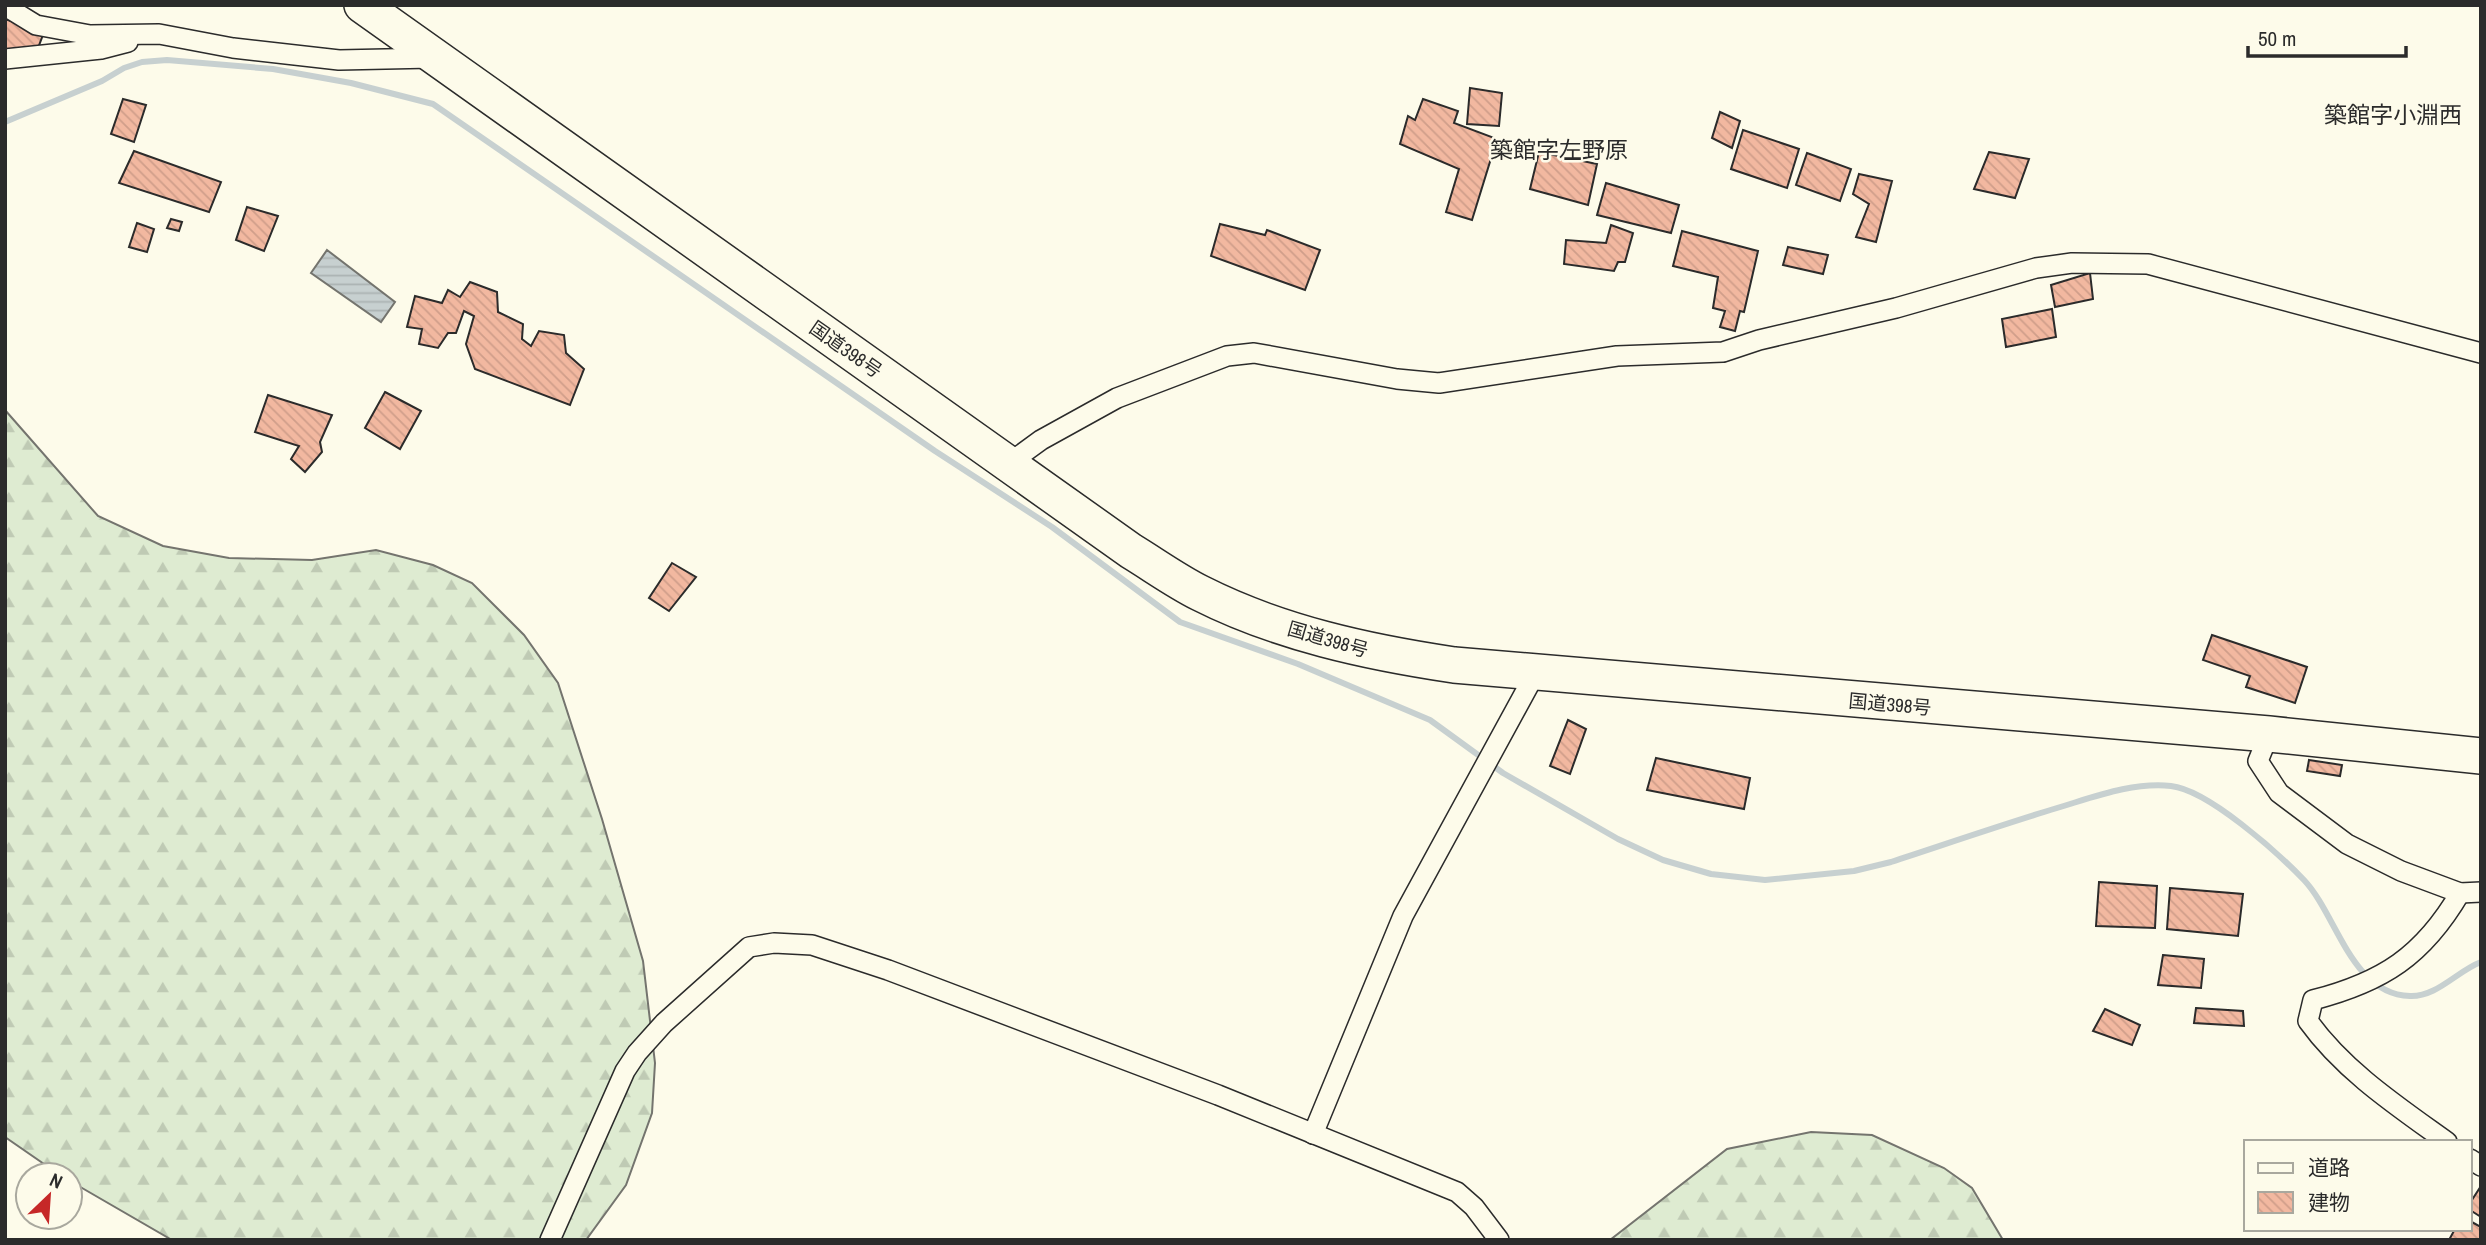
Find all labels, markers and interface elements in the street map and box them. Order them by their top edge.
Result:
scale bar [2248,14,2406,58]
text: 50 m [2258,24,2296,53]
district label: 築館字小淵西 [2324,99,2462,130]
district label: 築館字左野原 [1490,134,1628,165]
street label: 国道398号 [805,315,887,383]
street label: 国道398号 [1285,615,1371,663]
street label: 国道398号 [1848,687,1932,721]
legend [2244,1140,2472,1231]
text: 道路 [2308,1153,2350,1182]
north arrow [14,1161,84,1231]
text: N [46,1166,67,1195]
text: 建物 [2308,1188,2350,1217]

